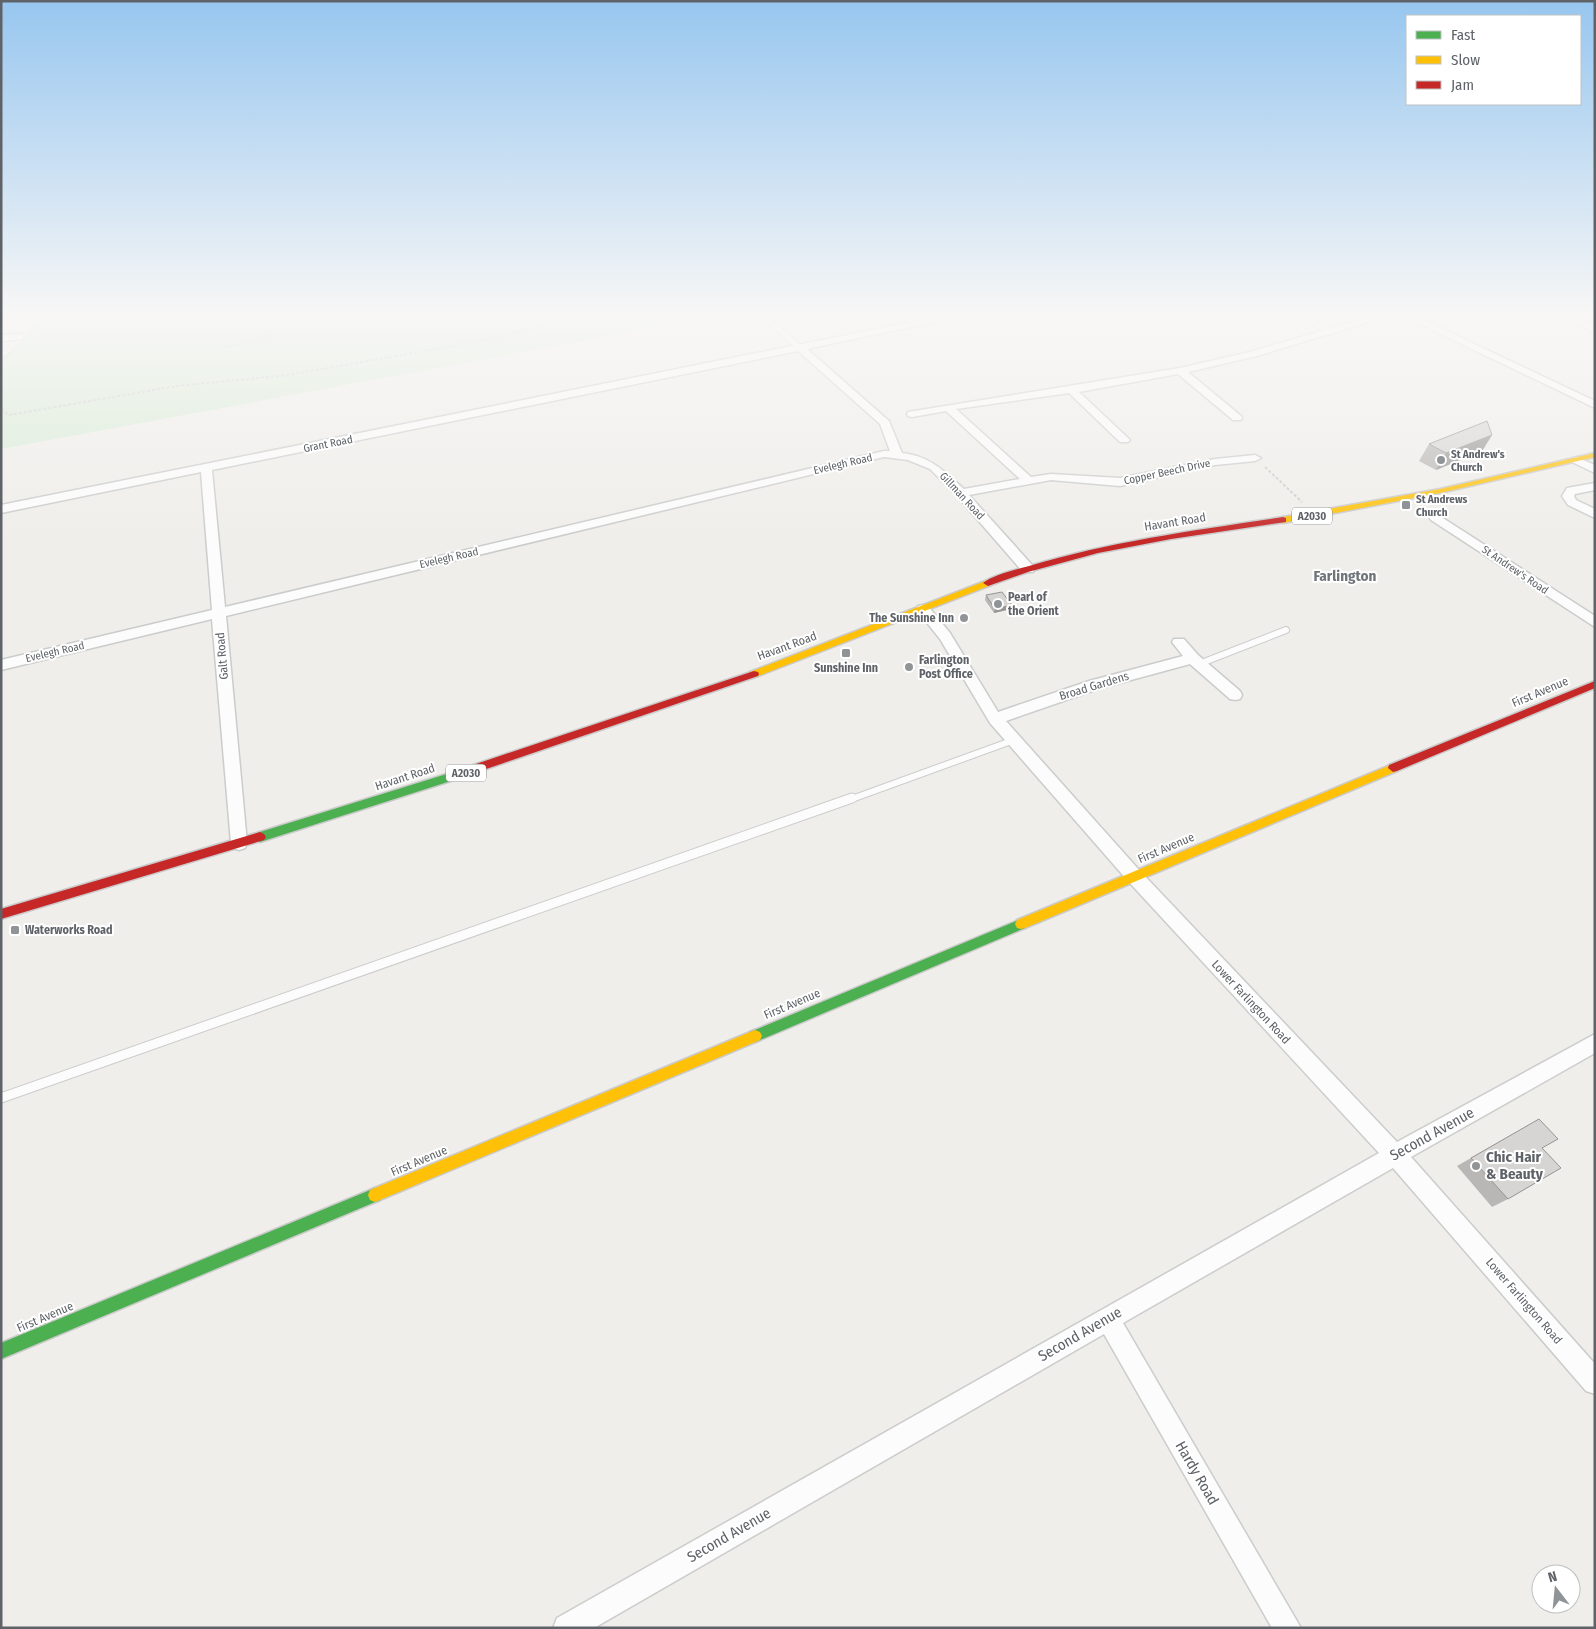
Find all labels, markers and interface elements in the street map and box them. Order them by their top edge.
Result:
legend [1406,15,1581,105]
text: Fast [1451,26,1475,44]
text: Slow [1451,51,1480,69]
text: Jam [1451,76,1474,94]
street label: Grant Road [302,433,354,455]
place label: St Andrew's Church [1451,448,1505,474]
street label: Evelegh Road [812,451,874,477]
marker: St Andrew's Church [1435,454,1447,466]
street label: Copper Beech Drive [1123,456,1211,488]
street label: Gillman Road [937,470,987,522]
place label: St Andrews Church [1416,493,1467,519]
marker: St Andrews Church [1400,499,1412,511]
road number: A2030 [1292,508,1332,524]
street label: Havant Road [1143,510,1207,534]
street label: St Andrew's Road [1479,543,1551,597]
street label: Evelegh Road [418,545,480,571]
district label: Farlington [1314,567,1377,585]
place label: Pearl of the Orient [1008,590,1060,618]
marker: Pearl of the Orient [992,598,1004,610]
place label: The Sunshine Inn [869,611,954,625]
marker: The Sunshine Inn [958,612,970,624]
street label: Havant Road [755,629,819,663]
street label: Galt Road [213,632,231,680]
street label: Evelegh Road [24,639,86,665]
marker: Sunshine Inn [840,647,852,659]
place label: Farlington Post Office [919,653,973,681]
place label: Sunshine Inn [814,661,878,675]
marker: Farlington Post Office [903,661,915,673]
street label: Broad Gardens [1057,669,1131,703]
street label: First Avenue [1510,674,1570,710]
street label: Havant Road [373,761,437,793]
road number: A2030 [446,764,486,781]
street label: First Avenue [1136,830,1196,866]
place label: Waterworks Road [25,923,113,937]
marker: Waterworks Road [9,924,21,936]
street label: Lower Farlington Road [1209,957,1293,1047]
street label: First Avenue [762,986,822,1022]
street label: Second Avenue [1387,1103,1477,1165]
street label: First Avenue [389,1143,449,1179]
place label: Chic Hair & Beauty [1486,1148,1544,1183]
marker: Chic Hair & Beauty [1470,1160,1482,1172]
street label: Lower Farlington Road [1483,1255,1565,1347]
street label: First Avenue [15,1299,75,1335]
street label: Second Avenue [1035,1303,1125,1365]
street label: Hardy Road [1172,1438,1222,1508]
street label: Second Avenue [684,1504,774,1566]
north arrow [1531,1564,1581,1614]
text: N [1546,1568,1559,1586]

